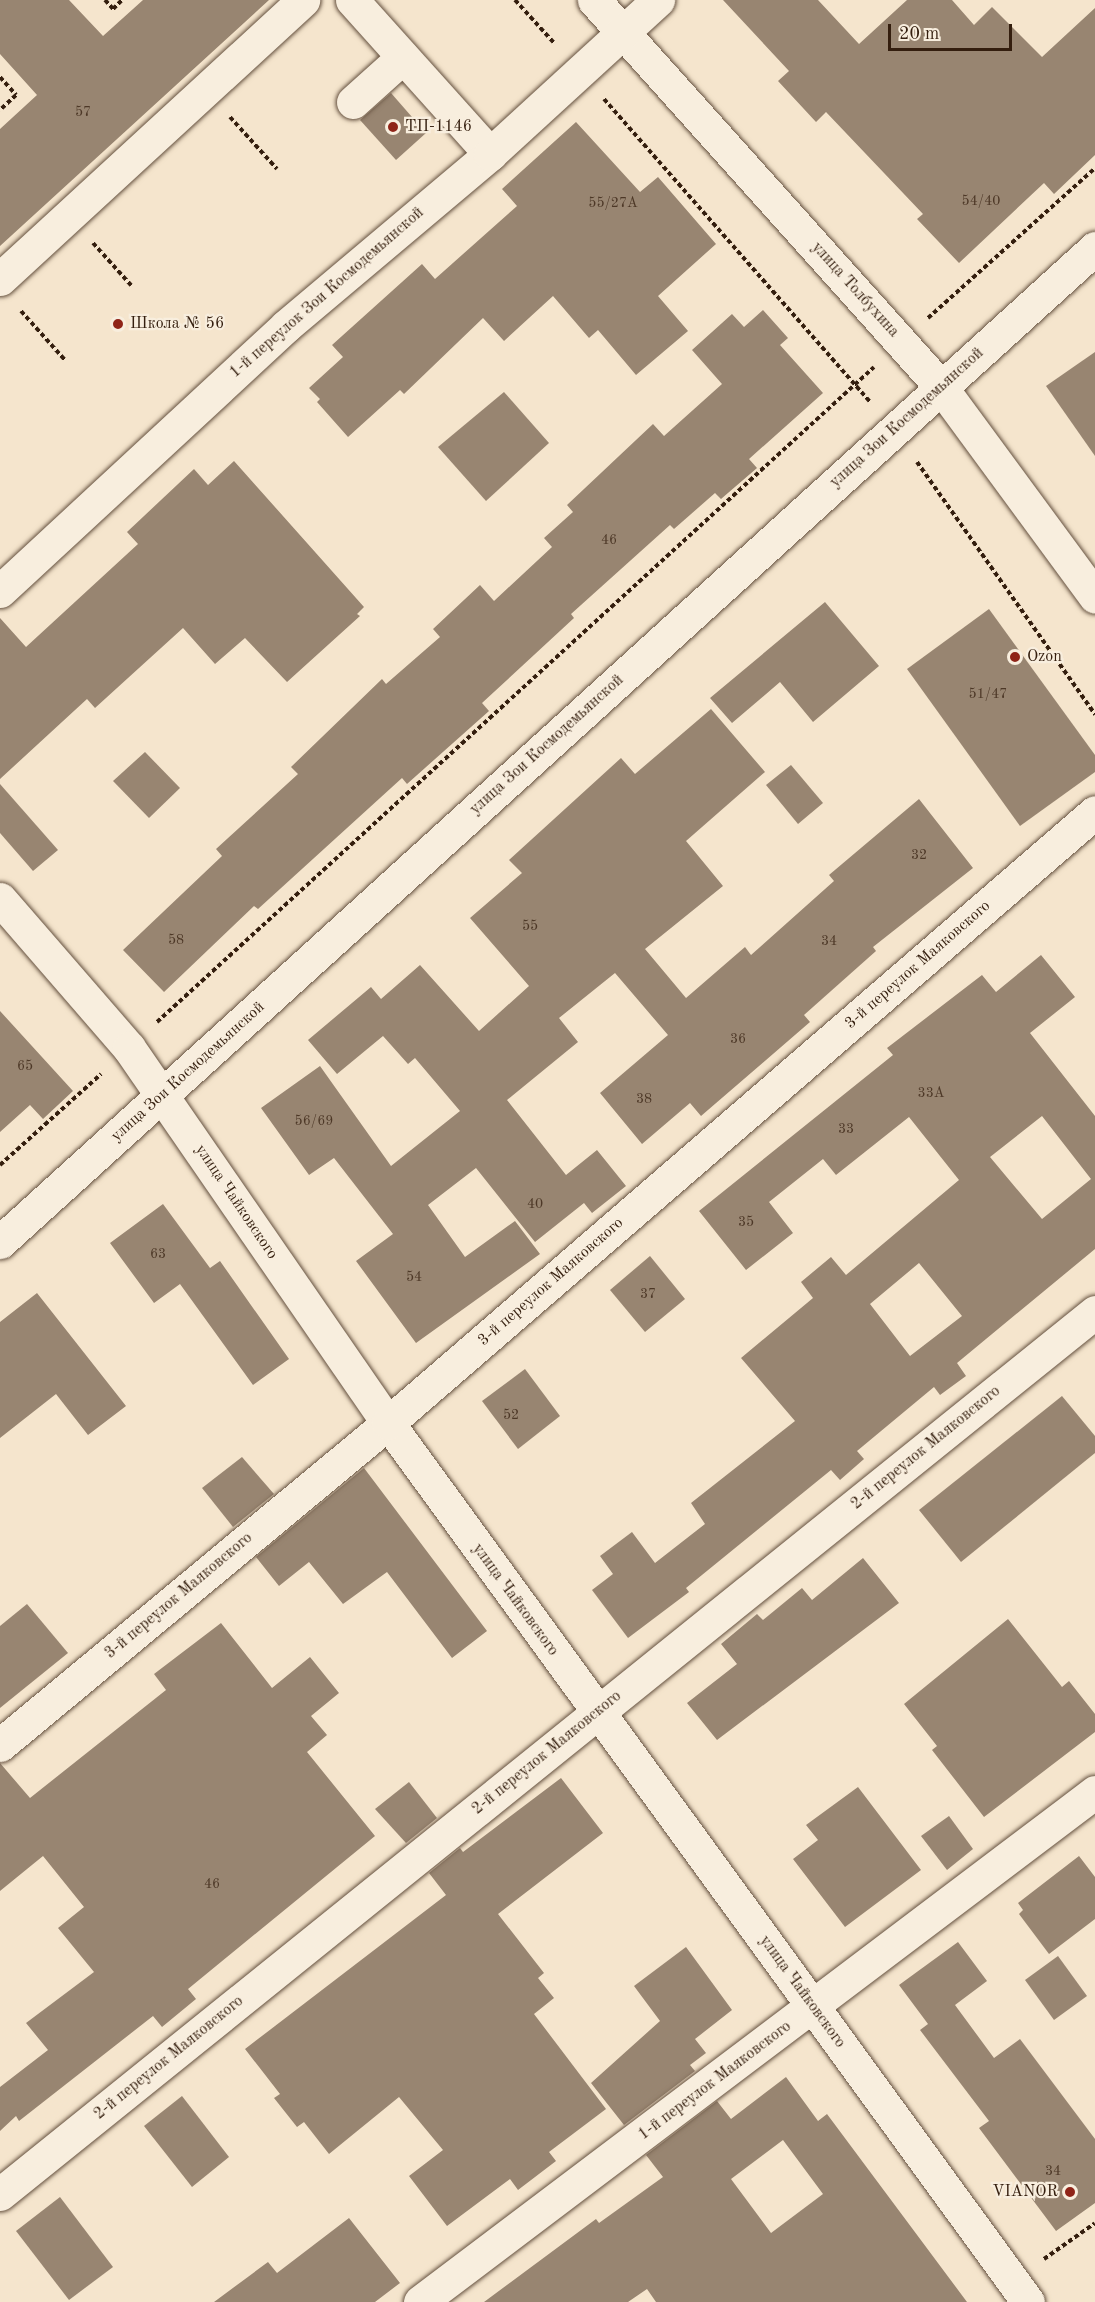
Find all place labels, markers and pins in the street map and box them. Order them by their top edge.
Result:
place label: ТП-1146 [405,117,472,137]
marker: ТП-1146 [386,120,400,134]
place label: Школа № 56 [130,314,224,334]
marker: Школа № 56 [111,317,125,331]
place label: Ozon [1027,647,1062,667]
marker: Ozon [1008,650,1022,664]
place label: VIANOR [992,2182,1058,2202]
marker: VIANOR [1063,2185,1077,2199]

